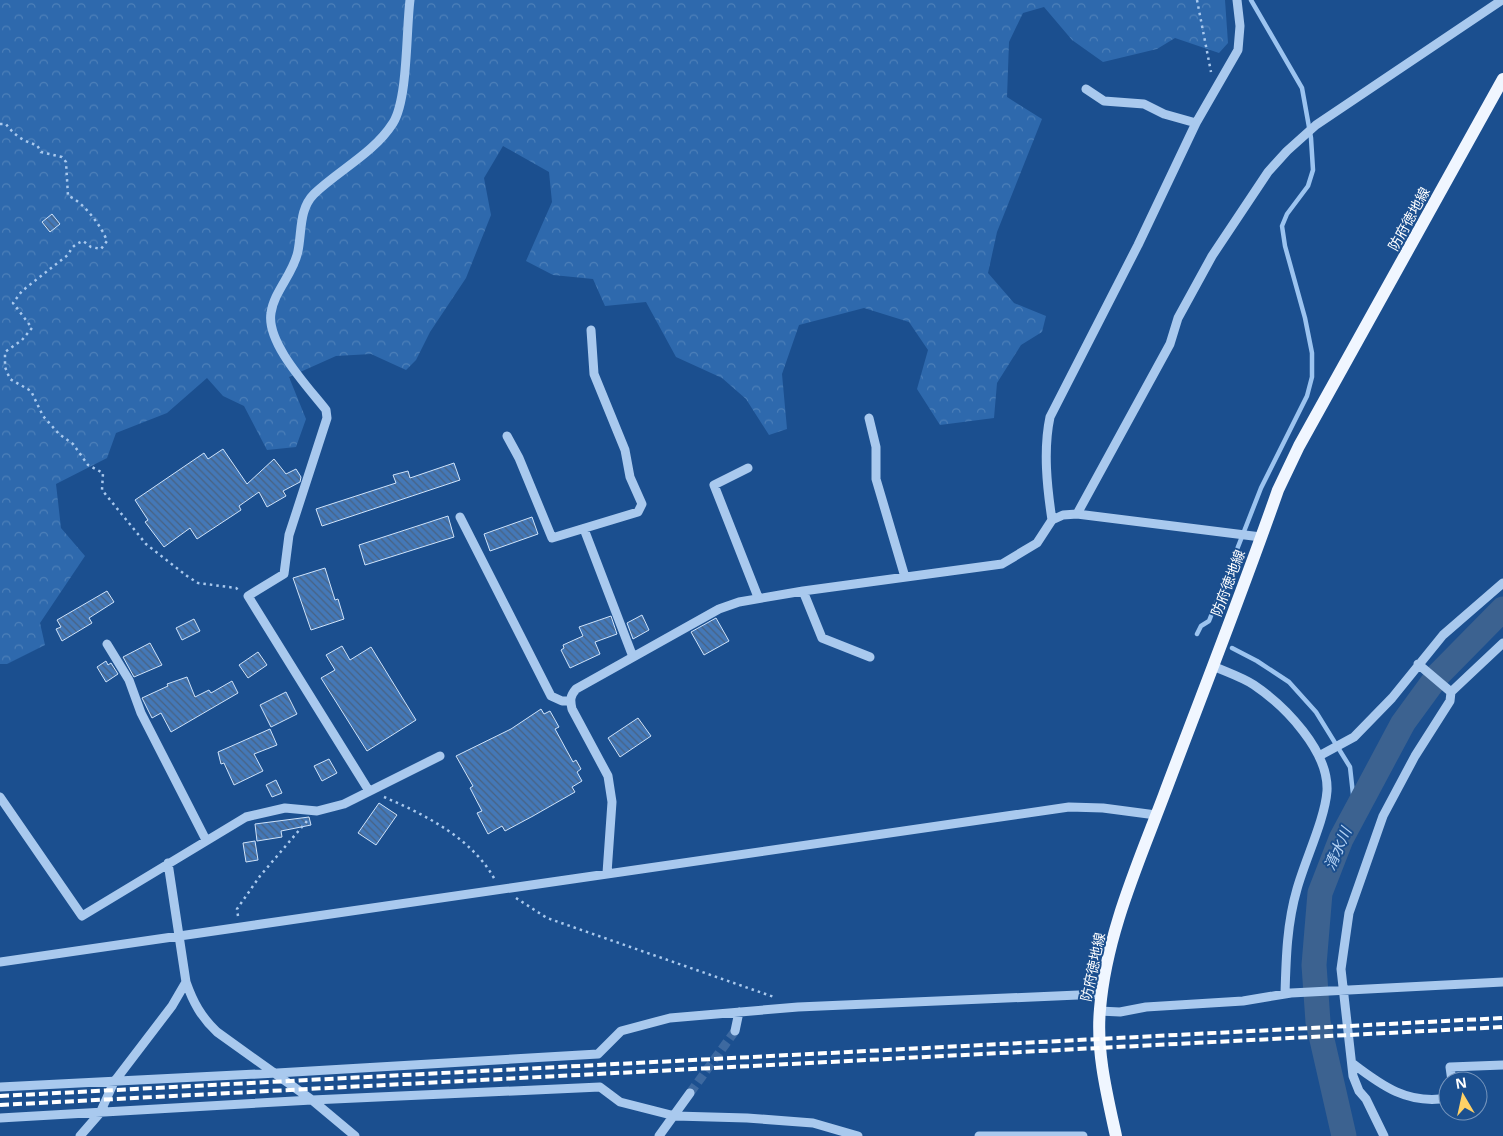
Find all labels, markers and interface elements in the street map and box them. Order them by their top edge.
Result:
street label: 防府徳地線 [1383,184,1434,254]
street label: 防府徳地線 [1206,547,1249,619]
water label: 清水川 [1319,822,1356,873]
street label: 防府徳地線 [1076,931,1109,1003]
north arrow [1438,1071,1488,1121]
text: N [1454,1072,1468,1093]

